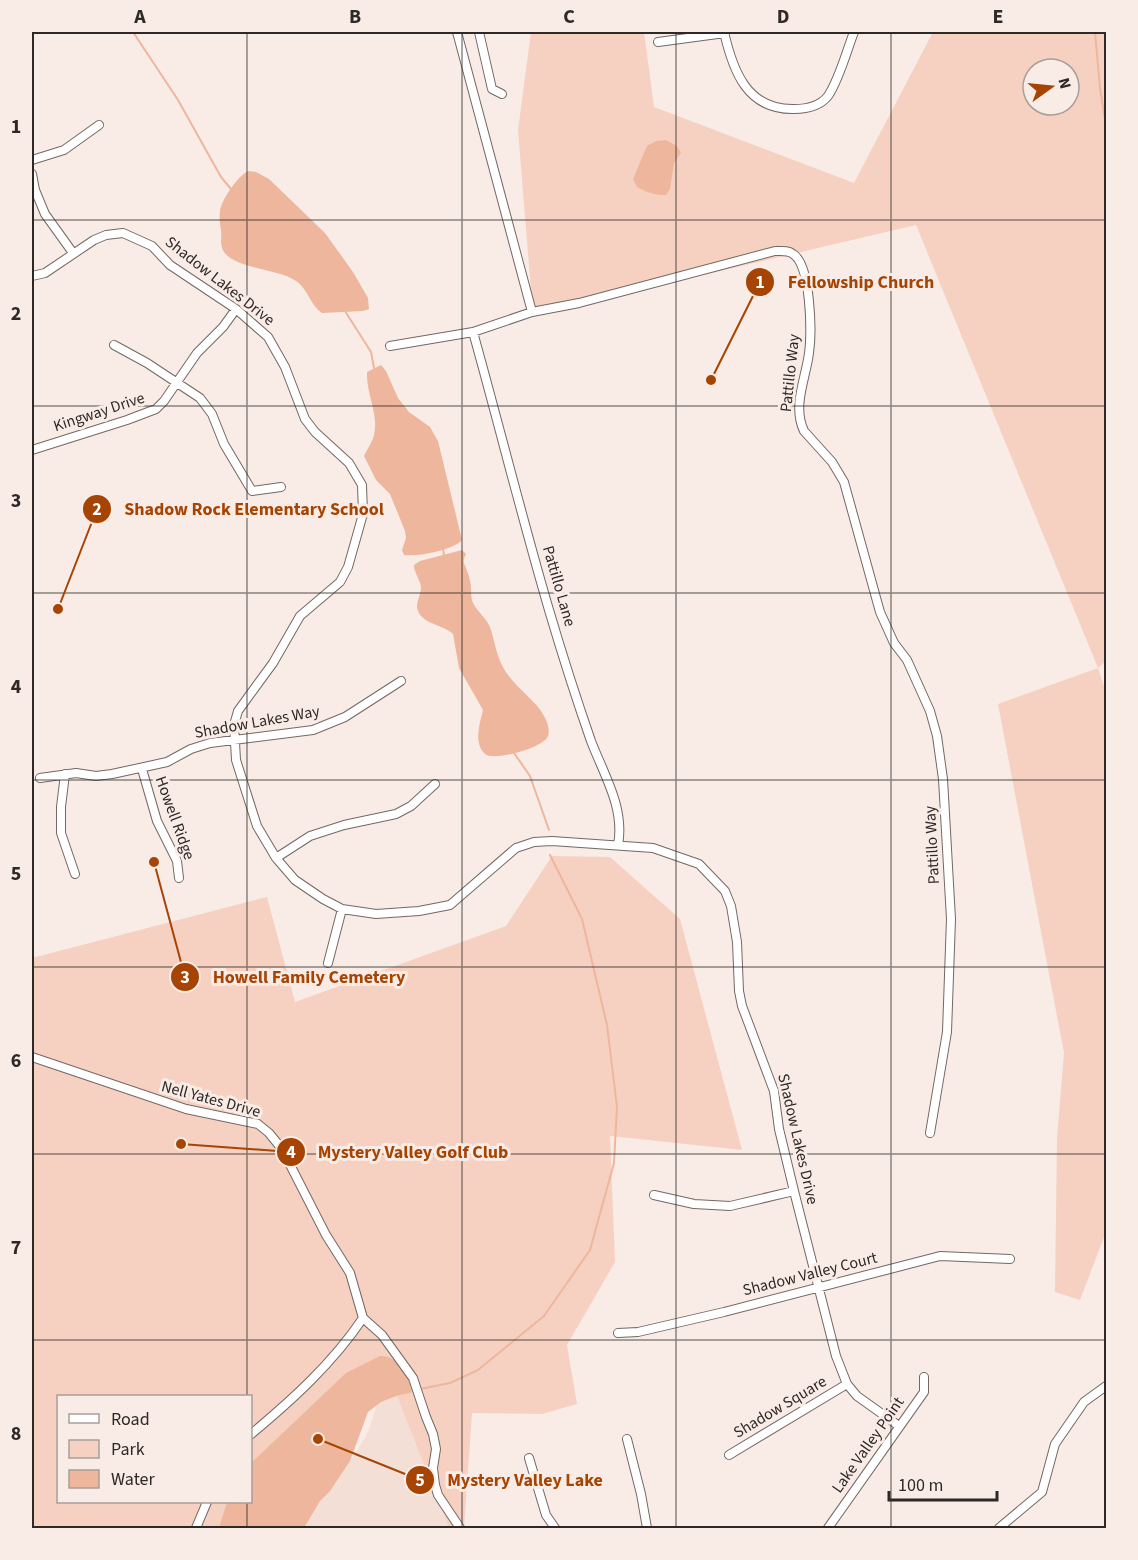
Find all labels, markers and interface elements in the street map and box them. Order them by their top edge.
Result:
text: A [133,3,146,31]
text: B [349,3,361,31]
text: C [563,3,575,31]
text: D [777,3,789,31]
text: E [993,3,1003,31]
north arrow [1021,57,1081,117]
text: N [1053,75,1077,91]
text: 1 [11,113,21,141]
street label: Shadow Lakes Drive [161,231,279,331]
callout: Fellowship Church [745,264,946,300]
text: 1 [755,270,765,295]
text: Fellowship Church [788,270,934,295]
text: 2 [11,300,21,328]
street label: Pattillo Way [775,332,805,413]
street label: Kingway Drive [51,387,147,437]
text: 3 [11,487,21,515]
callout: Shadow Rock Elementary School [82,491,396,527]
text: 2 [92,497,102,522]
text: Shadow Rock Elementary School [124,497,384,522]
street label: Pattillo Lane [537,543,581,629]
text: 4 [11,673,22,701]
street label: Shadow Lakes Way [193,700,322,744]
street label: Howell Ridge [150,773,200,863]
street label: Pattillo Way [919,805,945,885]
text: 5 [11,860,21,888]
callout: Howell Family Cemetery [170,959,417,995]
text: 3 [180,965,190,990]
text: Howell Family Cemetery [213,965,406,990]
text: 6 [11,1047,21,1075]
street label: Shadow Lakes Drive [772,1071,824,1207]
street label: Nell Yates Drive [159,1075,263,1123]
callout: Mystery Valley Golf Club [276,1134,520,1170]
text: 4 [286,1140,296,1165]
text: Mystery Valley Golf Club [318,1140,508,1165]
text: 7 [11,1234,21,1262]
street label: Shadow Valley Court [740,1247,880,1301]
street label: Shadow Square [729,1370,831,1443]
street label: Lake Valley Point [827,1392,910,1498]
legend [57,1395,252,1503]
text: Road [111,1407,150,1432]
text: 8 [11,1420,21,1448]
text: Park [111,1437,145,1462]
callout: Mystery Valley Lake [405,1462,615,1498]
scale bar [889,1464,997,1502]
text: Water [111,1467,155,1492]
text: 5 [415,1468,425,1493]
text: Mystery Valley Lake [447,1468,603,1493]
text: 100 m [898,1473,943,1498]

